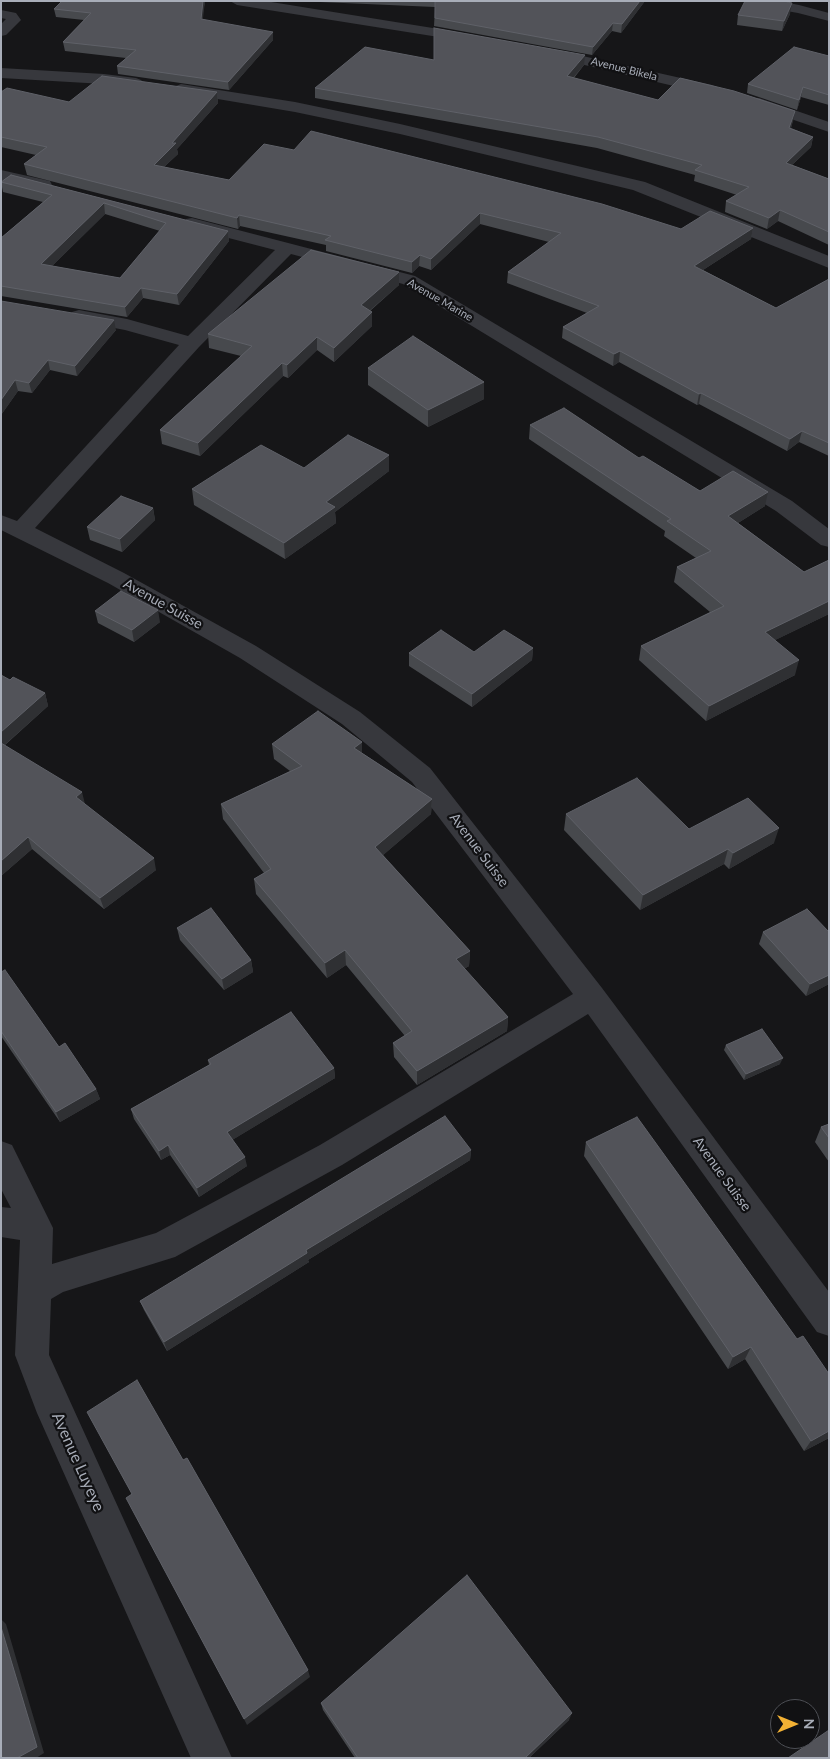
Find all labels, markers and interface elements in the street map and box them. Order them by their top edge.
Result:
street label: Avenue Bikela [589,54,659,84]
street label: Avenue Marine [405,276,475,324]
street label: Avenue Suisse [120,575,206,633]
street label: Avenue Suisse [446,810,512,890]
street label: Avenue Suisse [689,1133,755,1215]
street label: Avenue Luyeye [48,1409,108,1515]
north arrow [770,1699,820,1749]
text: N [801,1719,818,1729]

